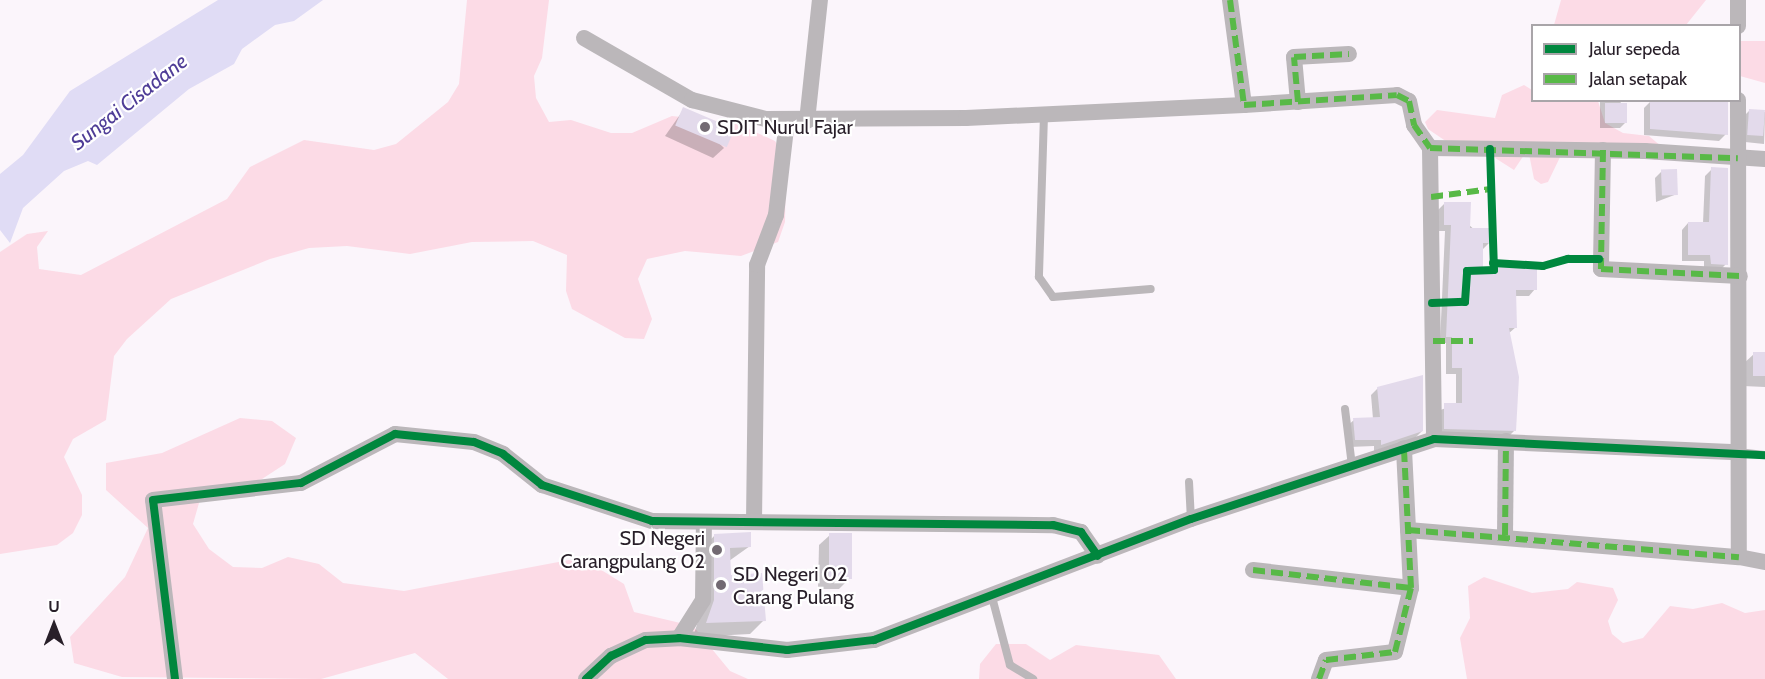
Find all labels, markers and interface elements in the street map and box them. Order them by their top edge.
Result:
legend [1531,24,1741,102]
text: Jalur sepeda [1589,38,1680,60]
water label: Sungai Cisadane [66,49,192,155]
text: Jalan setapak [1589,68,1687,90]
place label: SDIT Nurul Fajar [717,115,853,139]
marker: SDIT Nurul Fajar [698,120,712,134]
place label: SD Negeri Carangpulang 02 [560,526,705,573]
marker: SD Negeri Carangpulang 02 [710,543,724,557]
place label: SD Negeri 02 Carang Pulang [733,562,854,609]
marker: SD Negeri 02 Carang Pulang [714,578,728,592]
north arrow [24,595,84,655]
text: U [48,597,60,616]

